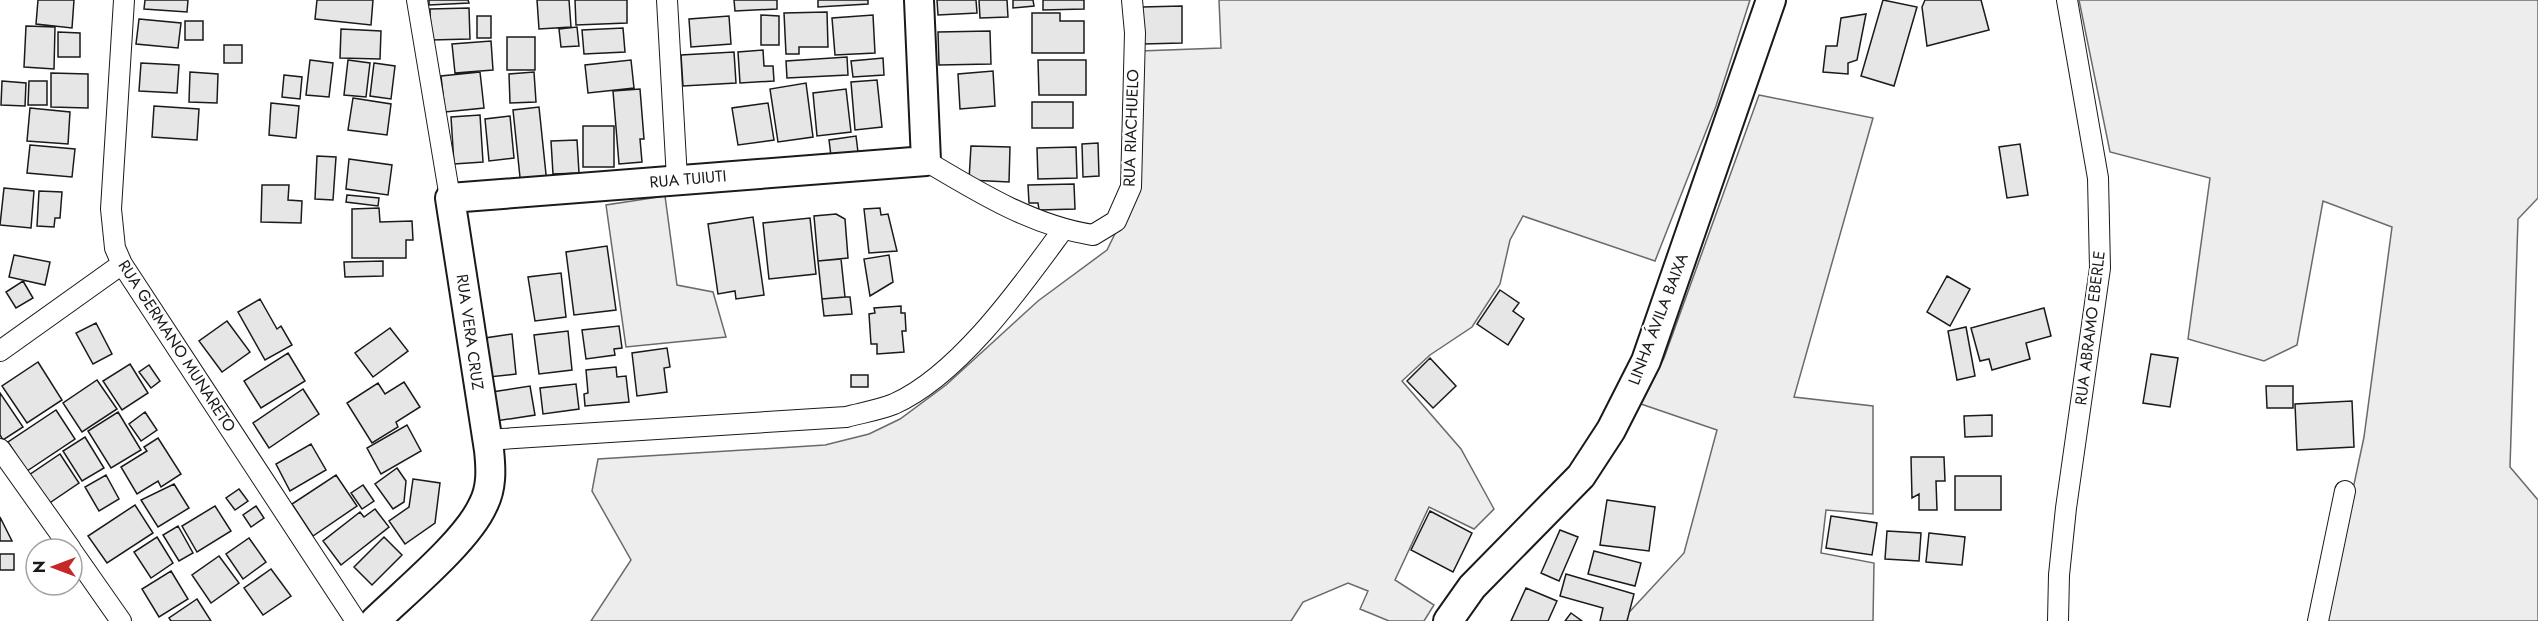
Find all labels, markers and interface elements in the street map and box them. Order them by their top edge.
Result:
street label: RUA RIACHUELO [1117,69,1145,187]
street label: RUA TUIUTI [649,164,727,194]
street label: LINHA ÁVILA BAIXA [1622,249,1694,388]
street label: RUA ABRAMO EBERLE [2069,250,2111,406]
street label: RUA GERMANO MUNARETO [113,256,241,436]
street label: RUA VERA CRUZ [450,273,490,392]
north arrow [24,537,84,597]
text: N [28,561,51,573]

